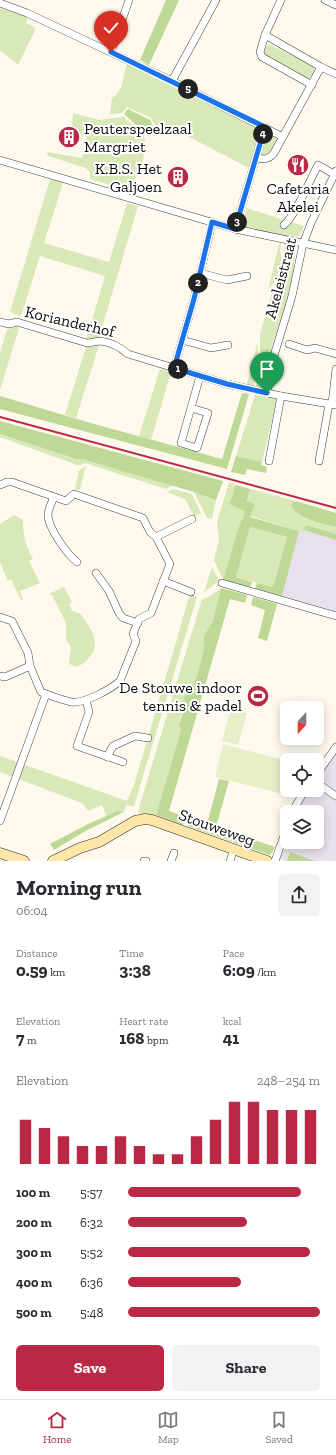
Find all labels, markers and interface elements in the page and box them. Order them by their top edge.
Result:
pin [94,11,128,52]
icon: check [100,17,122,39]
pin: 5 [178,79,198,99]
text: 5 [185,82,191,95]
place label: Peuterspeelzaal Margriet [84,119,192,156]
building icon: Peuterspeelzaal Margriet [56,124,82,150]
pin: 4 [253,124,273,144]
text: 4 [260,127,266,140]
restaurant icon: Cafetaria Akelei [285,152,311,178]
place label: K.B.S. Het Galjoen [95,159,163,196]
building icon: K.B.S. Het Galjoen [165,164,191,190]
place label: Cafetaria Akelei [266,179,330,216]
pin: 3 [227,212,247,232]
text: 3 [234,215,240,228]
street label: Akeleistraat [261,235,300,321]
pin: 2 [188,273,208,293]
text: 2 [195,276,201,289]
street label: Korianderhof [23,302,118,341]
pin [250,352,284,393]
icon: arrive [256,358,278,380]
pin: 1 [168,359,188,379]
text: 1 [176,362,180,375]
place label: De Stouwe indoor tennis & padel [119,678,242,715]
sports icon: De Stouwe indoor tennis & padel [245,683,271,709]
north arrow [280,701,324,745]
map controls [280,701,324,849]
button: locate [280,753,324,797]
street label: Stouweweg [176,805,258,850]
button: layers [280,805,324,849]
text: Morning run [16,874,142,901]
button: share [278,874,320,916]
text: 06:04 [16,903,48,918]
text: Distance [16,947,58,960]
text: Time [119,947,144,960]
text: Pace [223,947,244,960]
text: 0.59 [16,960,48,980]
text: 3:38 [119,960,151,980]
text: 6:09 [223,960,255,980]
text: km [48,966,65,979]
text: /km [255,966,276,979]
text: Elevation [16,1015,60,1028]
text: Heart rate [119,1015,168,1028]
text: kcal [223,1015,242,1028]
text: 7 [16,1028,24,1048]
text: 168 [119,1028,144,1048]
text: 41 [223,1028,239,1048]
text: m [24,1034,36,1047]
text: bpm [144,1034,168,1047]
text: Elevation [16,1073,68,1088]
text: 248–254 m [257,1073,320,1088]
text: 100 m [16,1185,50,1200]
text: 5:57 [80,1185,102,1200]
text: 200 m [16,1215,52,1230]
text: 6:32 [80,1215,103,1230]
text: 300 m [16,1245,52,1260]
text: 5:52 [80,1245,103,1260]
text: 400 m [16,1275,52,1290]
text: 6:36 [80,1275,103,1290]
text: 500 m [16,1305,52,1320]
text: 5:48 [80,1305,104,1320]
button: Save [16,1345,164,1391]
button: Share [172,1345,320,1391]
tab: Home [43,1409,71,1446]
tab: Map [157,1409,179,1446]
tab: Saved [265,1409,293,1446]

